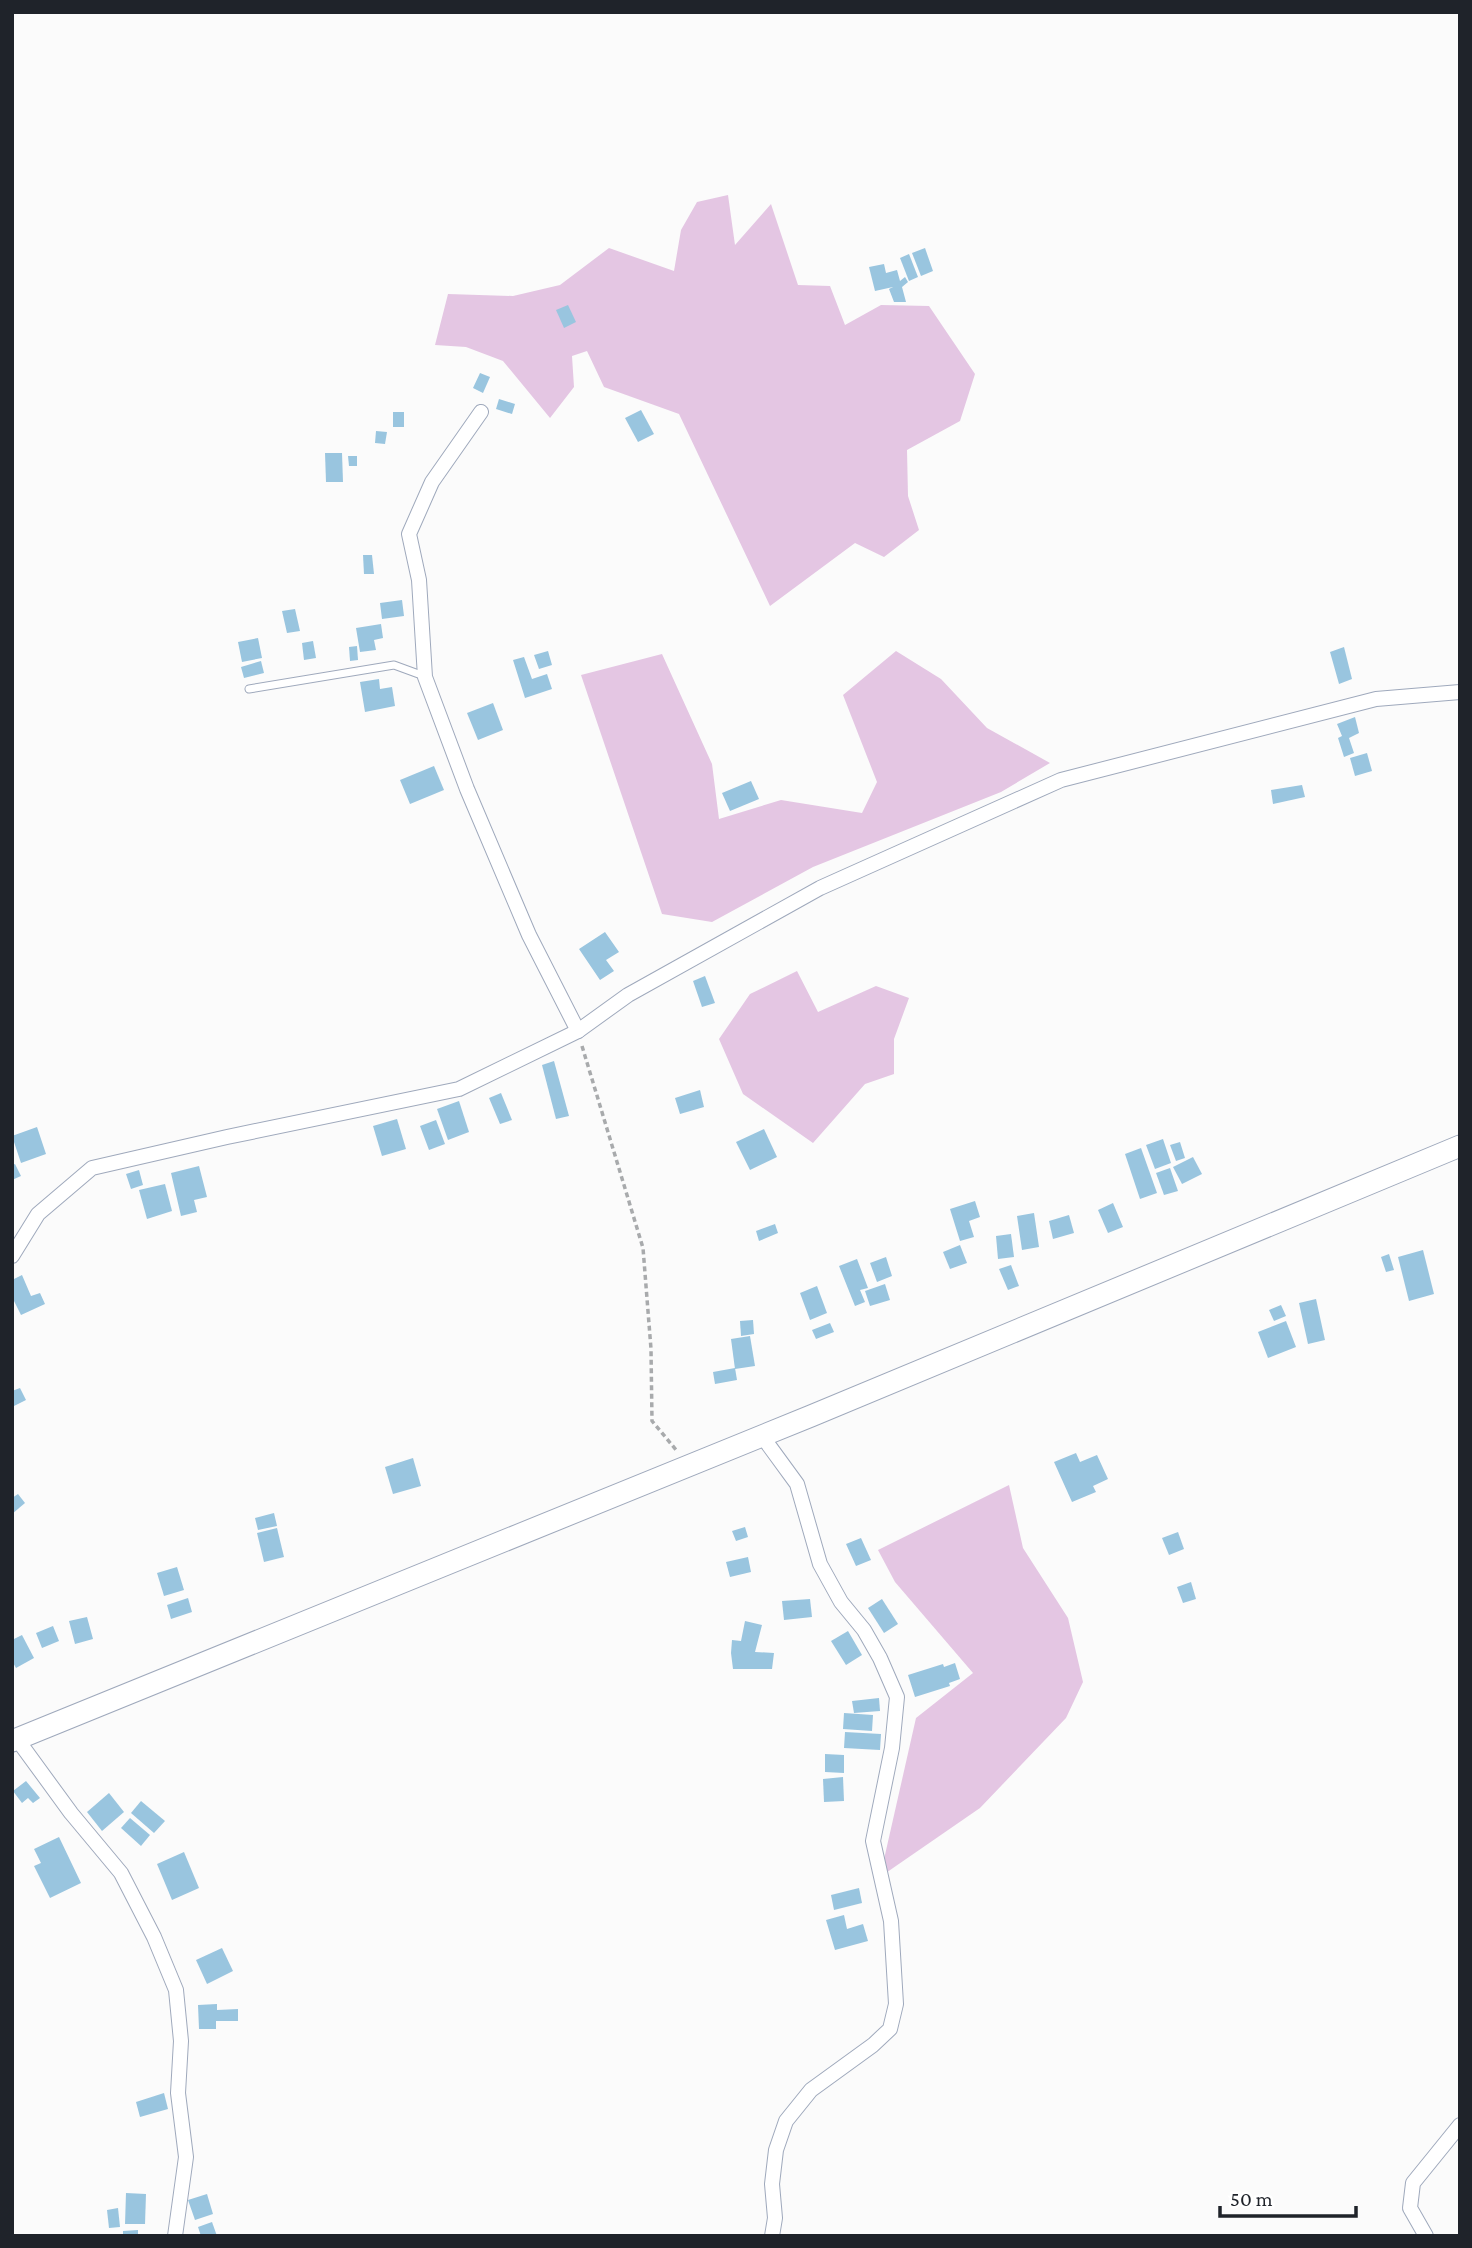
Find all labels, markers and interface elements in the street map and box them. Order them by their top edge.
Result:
scale bar [1220,2174,1356,2218]
text: 50 m [1230,2187,1273,2211]

